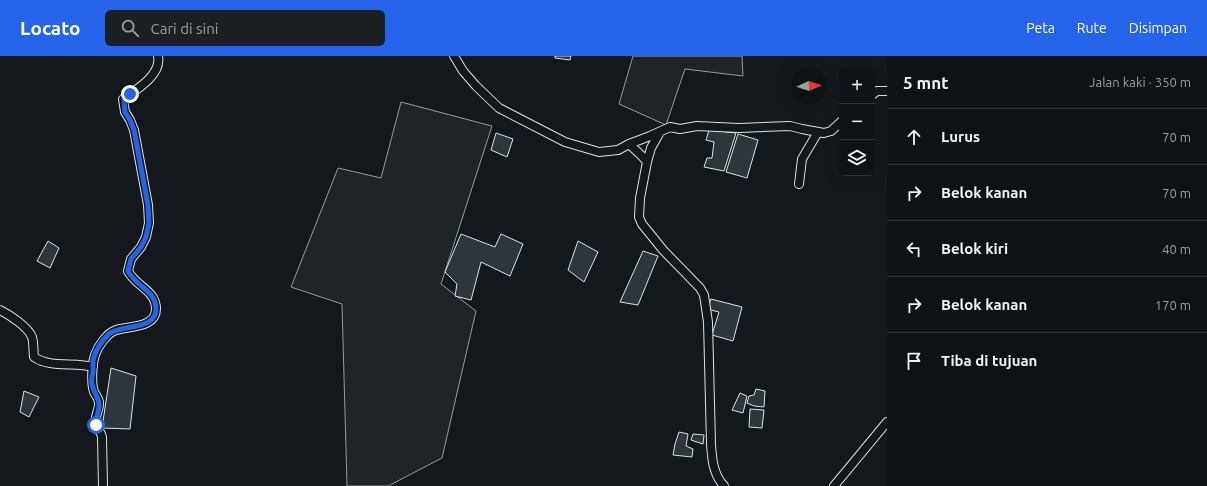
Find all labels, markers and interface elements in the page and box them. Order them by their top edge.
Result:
search box [105,10,385,46]
text: Locato [20,17,81,39]
icon: search [119,17,141,39]
text: Cari di sini [151,20,218,37]
text: Peta [1026,20,1055,36]
text: Rute [1077,20,1107,36]
text: Disimpan [1129,20,1187,36]
north arrow [791,68,827,104]
map controls [839,68,875,176]
button: + [839,68,875,104]
text: 5 mnt [903,73,949,92]
text: Jalan kaki · 350 m [1089,75,1191,89]
route end [121,85,139,103]
button: − [839,104,875,140]
icon: ahead [903,126,925,148]
text: Lurus [941,128,980,145]
text: 70 m [1162,130,1191,144]
button: layers [839,140,875,176]
icon: right [903,182,925,204]
text: Belok kanan [941,184,1027,201]
text: 70 m [1162,186,1191,200]
icon: left [903,238,925,260]
text: Belok kiri [941,240,1008,257]
text: 40 m [1162,242,1191,256]
icon: right [903,294,925,316]
text: Belok kanan [941,296,1027,313]
text: 170 m [1155,298,1191,312]
icon: arrive [903,350,925,372]
text: Tiba di tujuan [941,352,1037,369]
route start [87,416,105,434]

